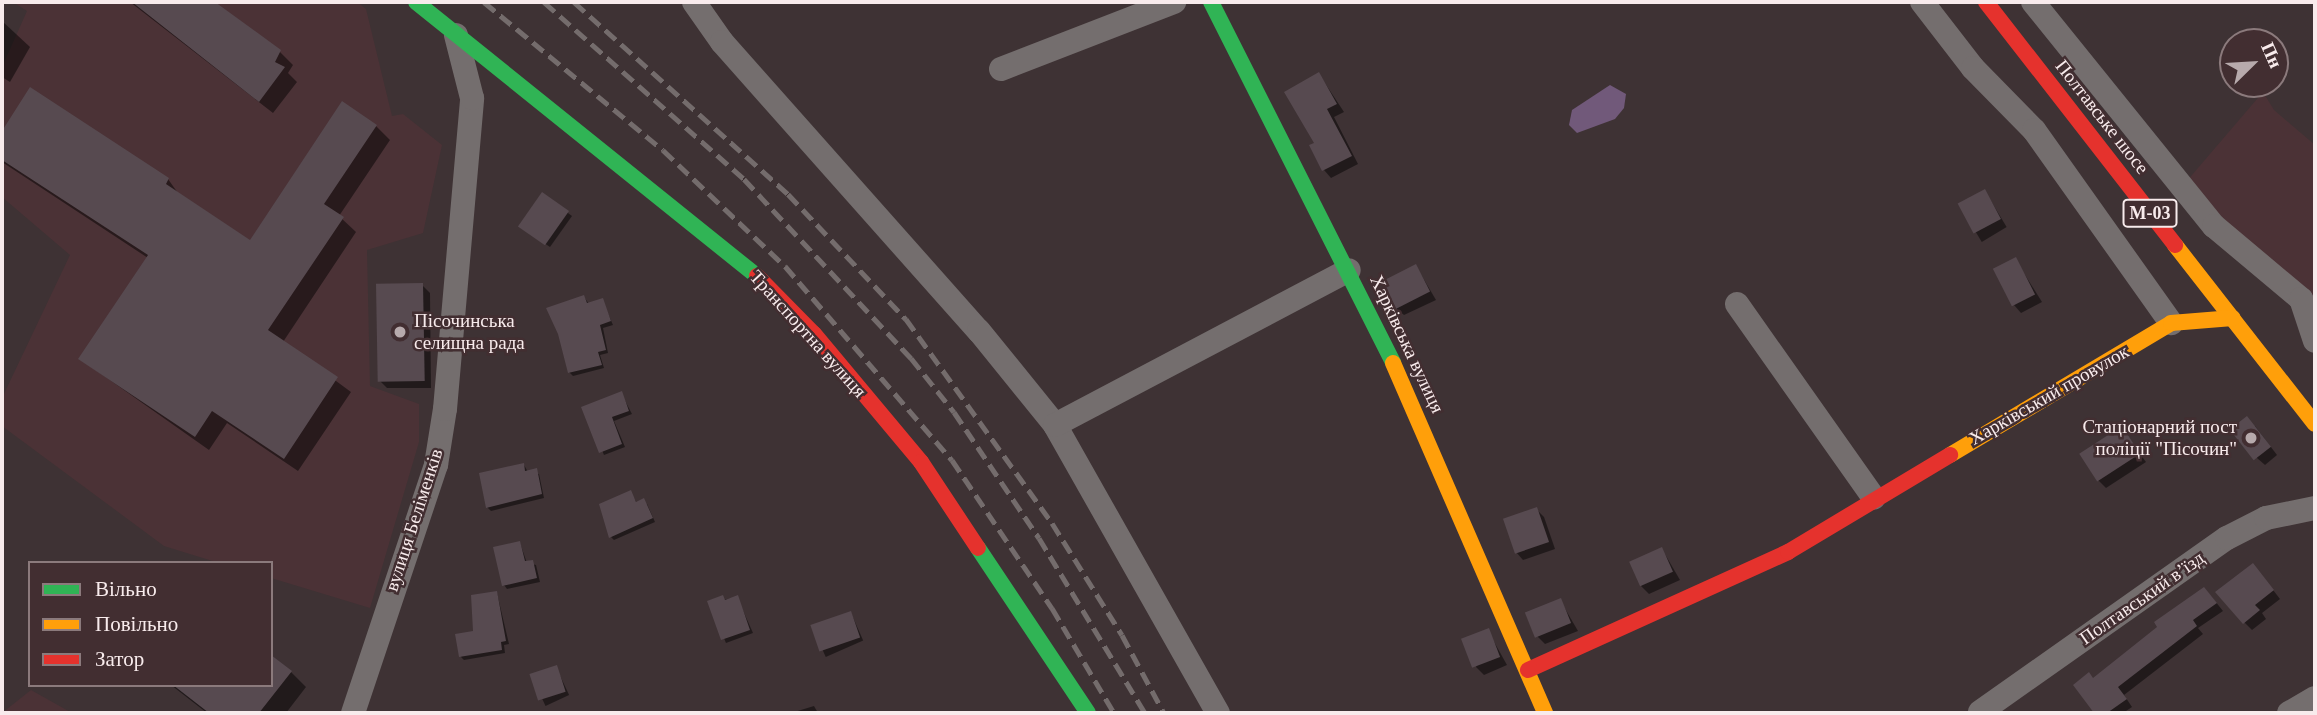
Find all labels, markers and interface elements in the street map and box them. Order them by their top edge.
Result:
north arrow [2219,28,2289,98]
text: Пн [2257,39,2287,71]
street label: Полтавське шосе [2050,55,2154,179]
road number: М-03 [2122,198,2178,228]
street label: Транспортна вулиця [745,266,871,402]
street label: Харківська вулиця [1365,271,1449,417]
place label: Пісочинська селищна рада [414,310,525,354]
marker: Пісочинська селищна рада [392,324,408,340]
street label: Харківський провулок [1965,340,2133,450]
place label: Стаціонарний пост поліції "Пісочин" [2082,416,2237,460]
marker: Стаціонарний пост поліції "Пісочин" [2243,430,2259,446]
street label: вулиця Беліменків [380,446,448,594]
street label: Полтавський в’їзд [2075,546,2209,650]
legend [28,561,273,687]
text: Вільно [95,577,157,601]
text: Повільно [95,612,178,636]
text: Затор [95,647,144,671]

